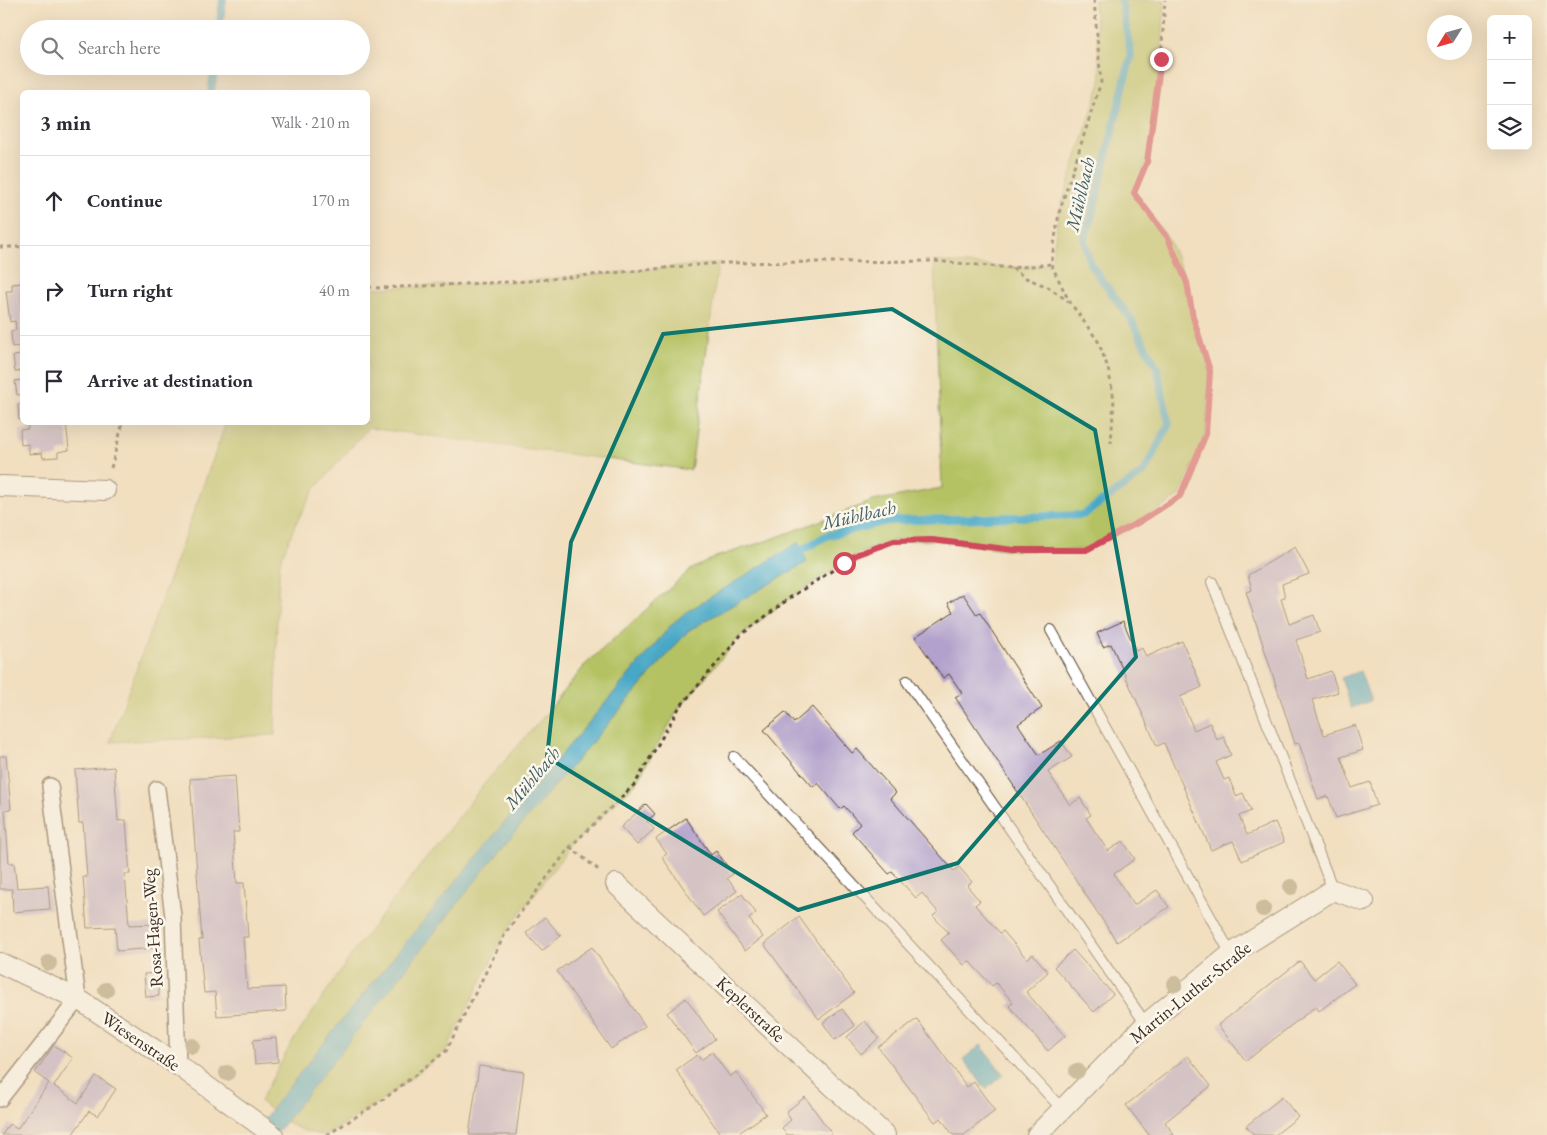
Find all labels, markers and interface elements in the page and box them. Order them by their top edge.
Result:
north arrow [1427,15,1472,60]
map controls [1487,15,1532,150]
button: + [1487,15,1532,60]
search box [20,20,370,75]
icon: search [38,34,66,62]
text: Search here [78,35,160,60]
route end [1150,48,1173,71]
button: − [1487,60,1532,105]
button: layers [1487,105,1532,150]
text: 3 min [40,109,91,136]
text: Walk · 210 m [271,112,350,133]
water label: Mühlbach [1059,155,1101,234]
icon: ahead [40,187,68,215]
text: Continue [87,188,162,213]
text: 170 m [311,190,350,211]
icon: right [40,277,68,305]
text: Turn right [87,278,173,303]
text: 40 m [319,280,350,301]
icon: arrive [40,367,68,395]
text: Arrive at destination [87,368,253,393]
water label: Mühlbach [819,494,898,536]
route start [833,552,856,575]
water label: Mühlbach [498,741,566,815]
street label: Rosa-Hagen-Weg [136,868,168,988]
street label: Martin-Luther-Straße [1125,936,1255,1048]
street label: Keplerstraße [712,971,790,1047]
street label: Wiesenstraße [97,1006,185,1076]

